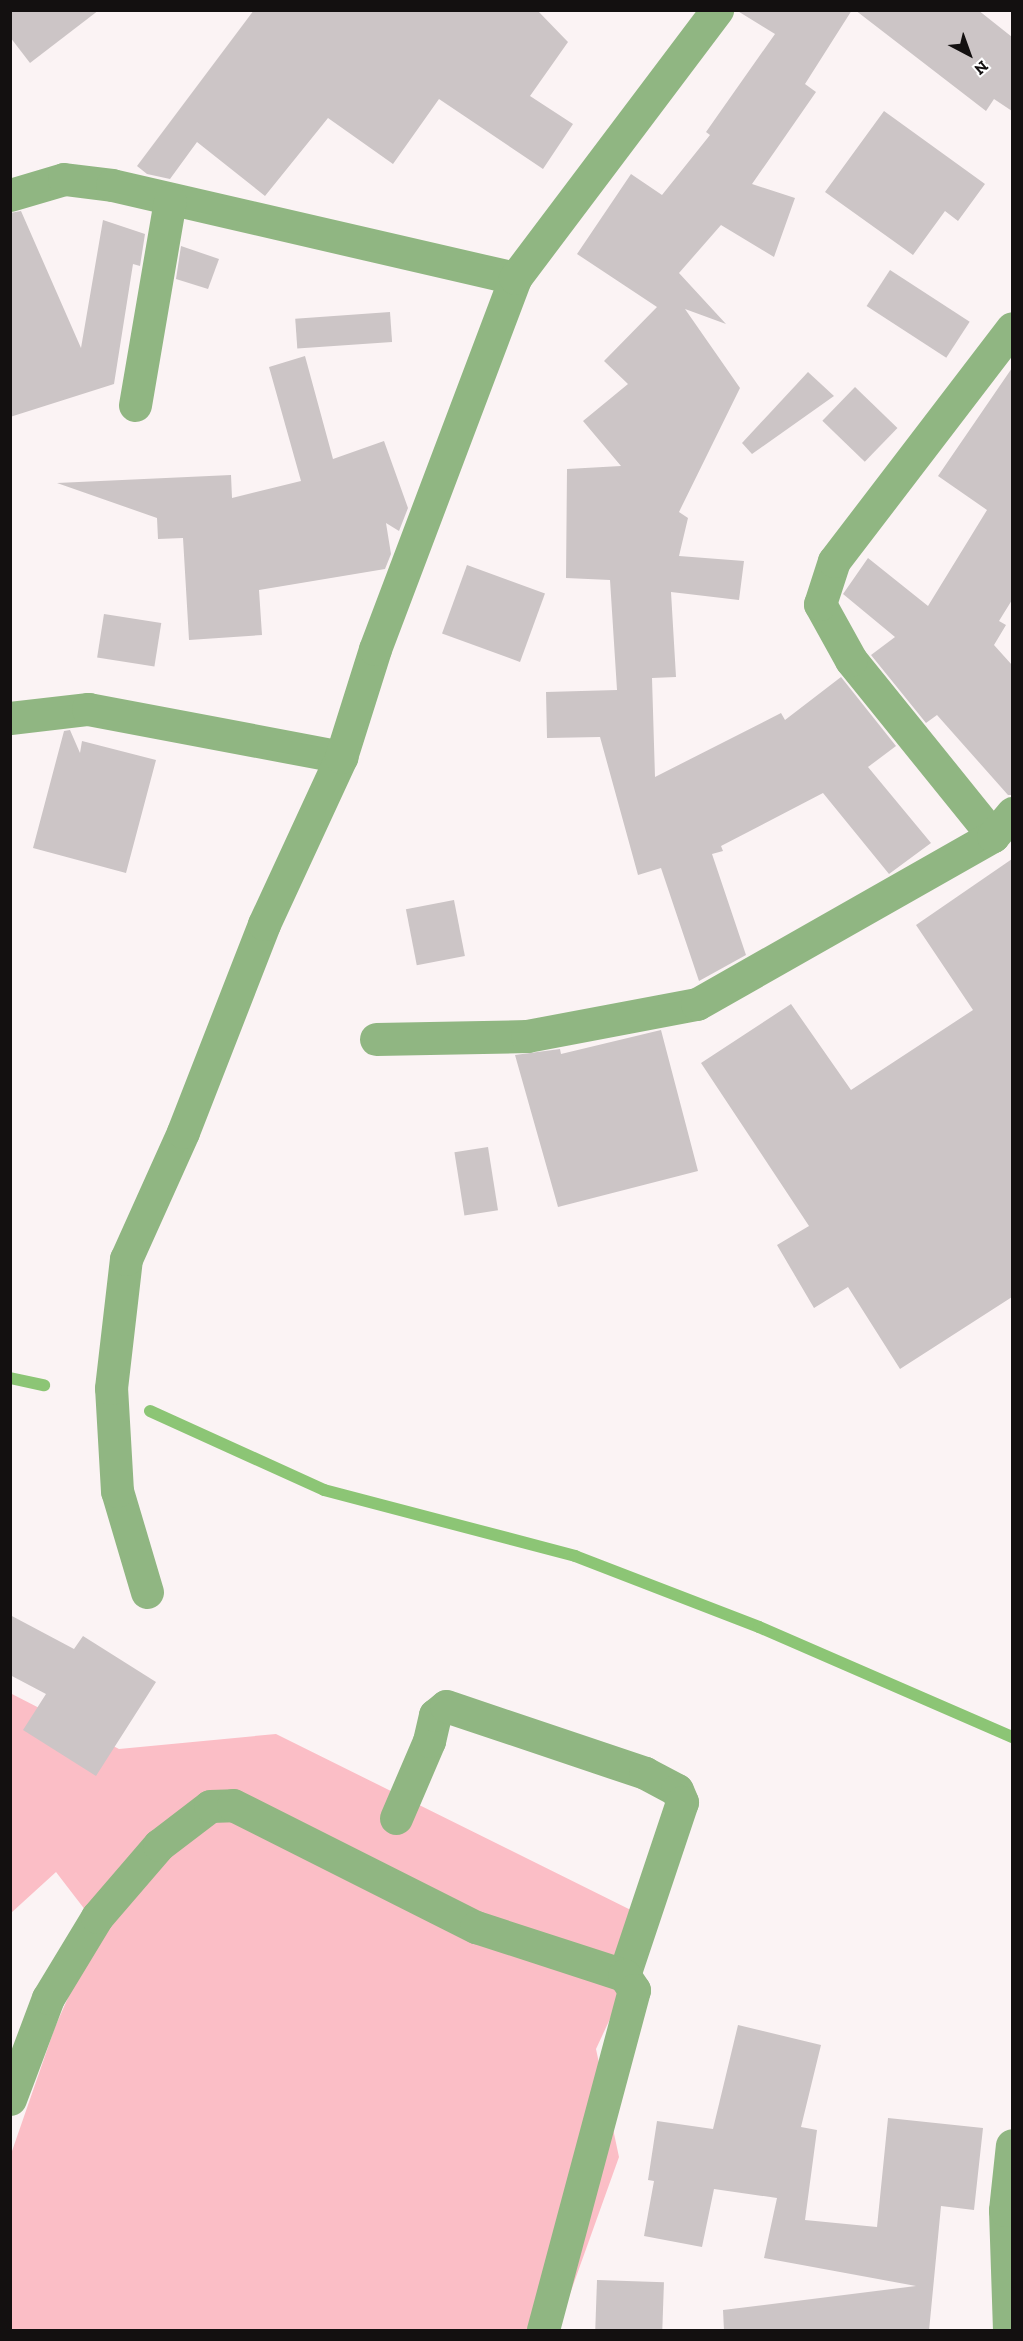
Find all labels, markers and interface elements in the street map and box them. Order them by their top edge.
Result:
north arrow [939,24,999,84]
text: N [970,57,992,79]

